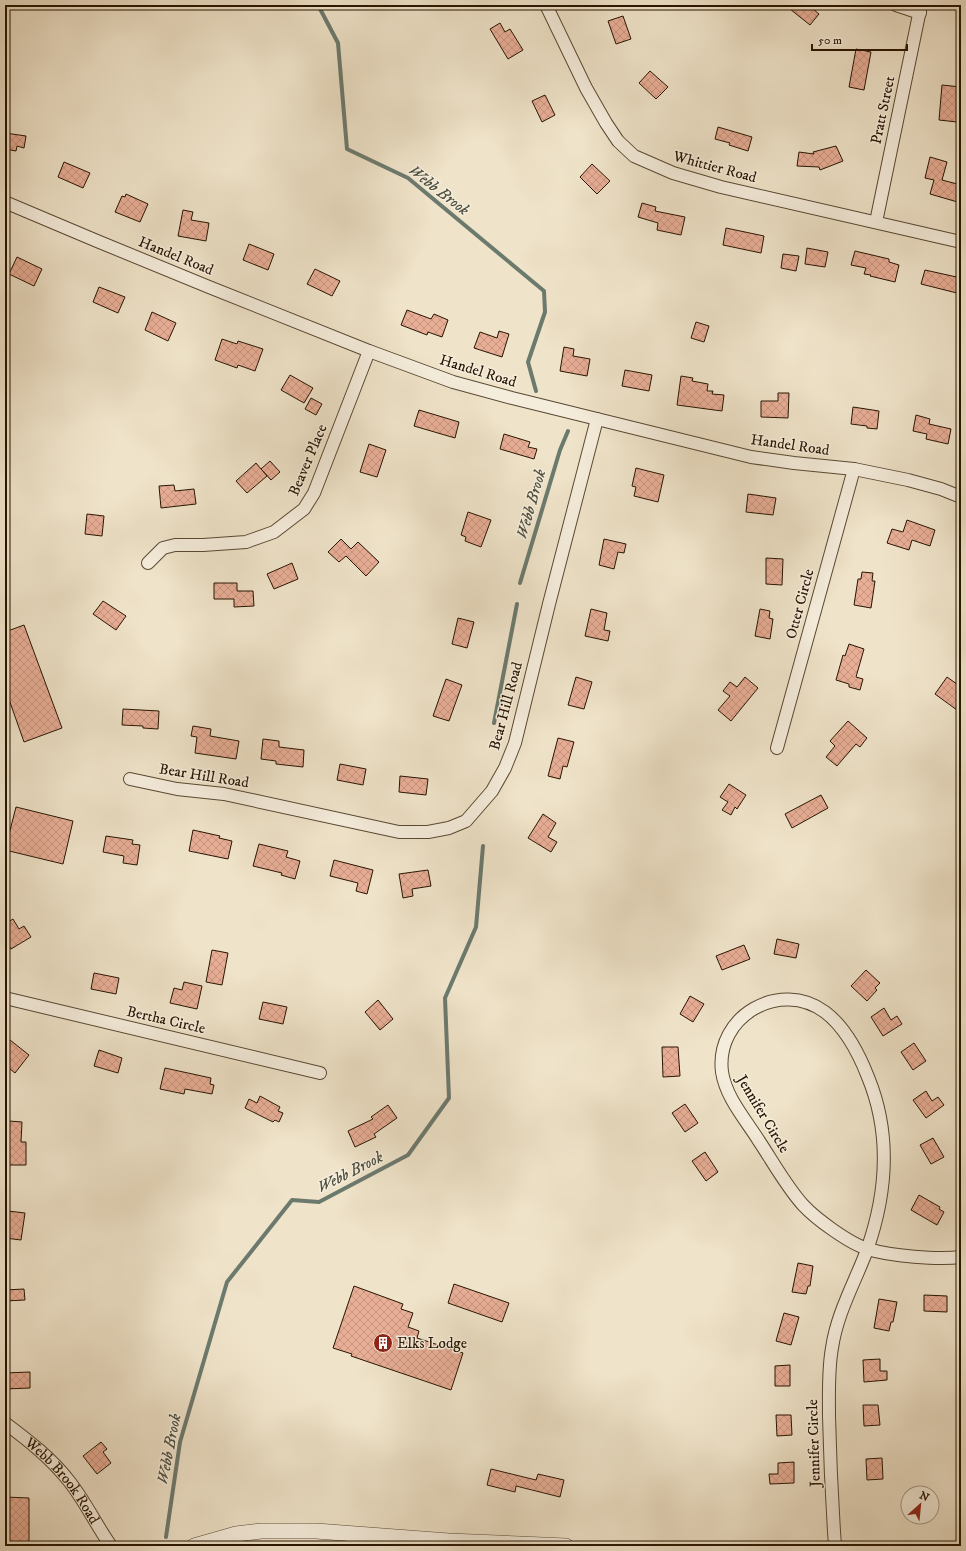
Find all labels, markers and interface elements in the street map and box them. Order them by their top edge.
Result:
scale bar [812,26,907,52]
text: 50 m [818,33,842,48]
street label: Pratt Street [867,74,900,146]
street label: Whittier Road [670,147,759,187]
water label: Webb Brook [405,160,474,220]
street label: Handel Road [136,232,217,280]
street label: Handel Road [437,350,519,392]
street label: Beaver Place [284,421,332,499]
street label: Handel Road [749,430,831,460]
water label: Webb Brook [512,467,551,541]
street label: Otter Circle [782,567,818,641]
street label: Bear Hill Road [485,659,527,752]
street label: Bear Hill Road [158,760,251,793]
street label: Bertha Circle [125,1002,207,1038]
street label: Jennifer Circle [731,1070,794,1156]
water label: Webb Brook [314,1147,387,1197]
building icon: Elks Lodge [372,1332,394,1354]
place label: Elks Lodge [397,1334,467,1353]
street label: Jennifer Circle [803,1399,825,1489]
water label: Webb Brook [152,1412,186,1486]
street label: Webb Brook Road [21,1432,104,1528]
north arrow [900,1485,940,1525]
text: N [917,1489,931,1505]

